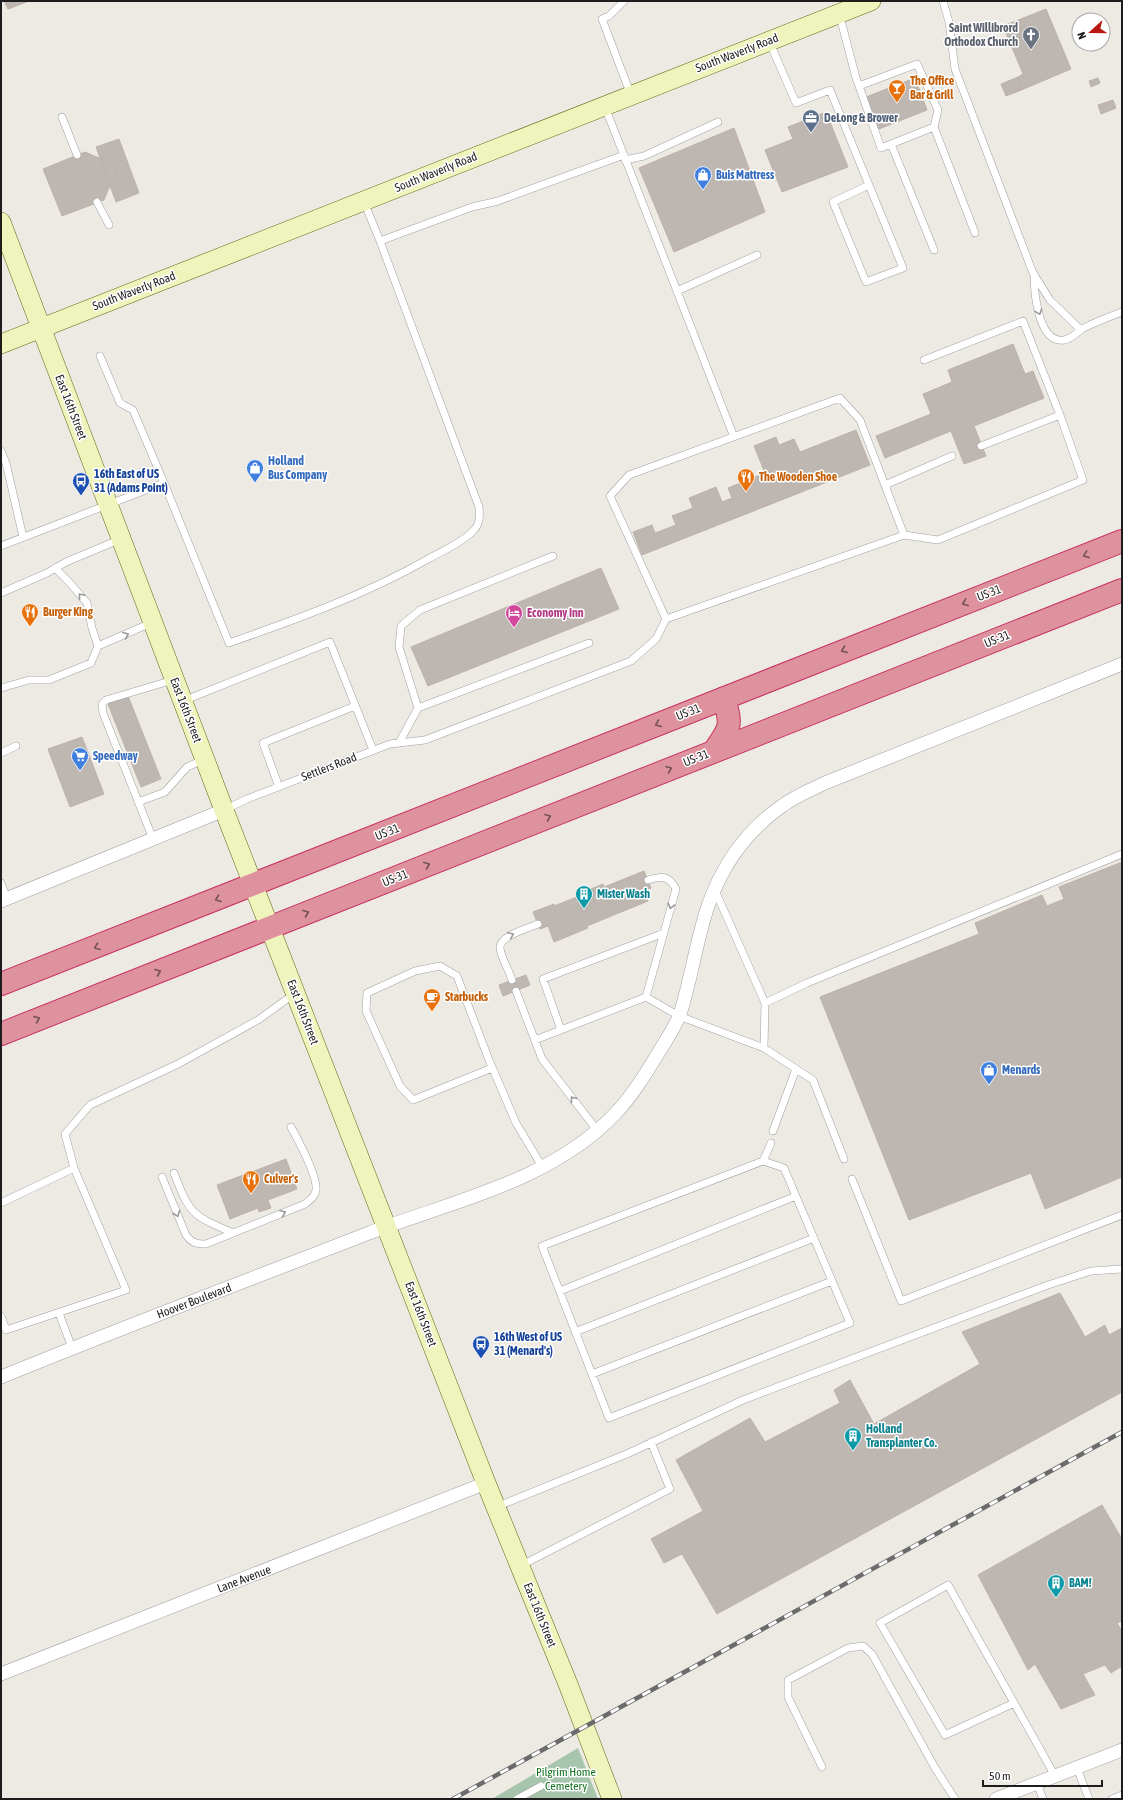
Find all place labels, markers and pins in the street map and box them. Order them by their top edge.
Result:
place label: Saint Willibrord Orthodox Church [944,21,1018,49]
church icon: Saint Willibrord Orthodox Church [1021,25,1041,50]
place label: The Office Bar & Grill [910,74,955,102]
bar icon: The Office Bar & Grill [887,78,907,103]
office icon: DeLong & Brower [801,108,821,133]
place label: DeLong & Brower [824,111,898,125]
shop icon: Buis Mattress [693,165,713,190]
place label: Buis Mattress [716,168,775,182]
place label: Holland Bus Company [268,454,327,482]
shop icon: Holland Bus Company [245,458,265,483]
place label: 16th East of US 31 (Adams Point) [94,467,168,495]
restaurant icon: The Wooden Shoe [736,467,756,492]
place label: The Wooden Shoe [759,470,838,484]
bus stop icon: 16th East of US 31 (Adams Point) [71,471,91,496]
restaurant icon: Burger King [20,602,40,627]
hotel icon: Economy Inn [504,603,524,628]
place label: Burger King [43,605,94,619]
place label: Economy Inn [527,606,584,620]
supermarket icon: Speedway [70,746,90,771]
place label: Speedway [93,749,138,763]
building icon: Mister Wash [574,884,594,909]
place label: Mister Wash [597,887,650,901]
cafe icon: Starbucks [422,987,442,1012]
place label: Starbucks [445,990,489,1004]
shop icon: Menards [979,1060,999,1085]
place label: Menards [1002,1063,1041,1077]
restaurant icon: Culver's [241,1169,261,1194]
place label: Culver's [264,1172,299,1186]
place label: 16th West of US 31 (Menard's) [494,1330,562,1358]
bus stop icon: 16th West of US 31 (Menard's) [471,1334,491,1359]
place label: Holland Transplanter Co. [866,1422,937,1450]
building icon: Holland Transplanter Co. [843,1426,863,1451]
building icon: BAM! [1046,1573,1066,1598]
place label: BAM! [1069,1576,1092,1590]

